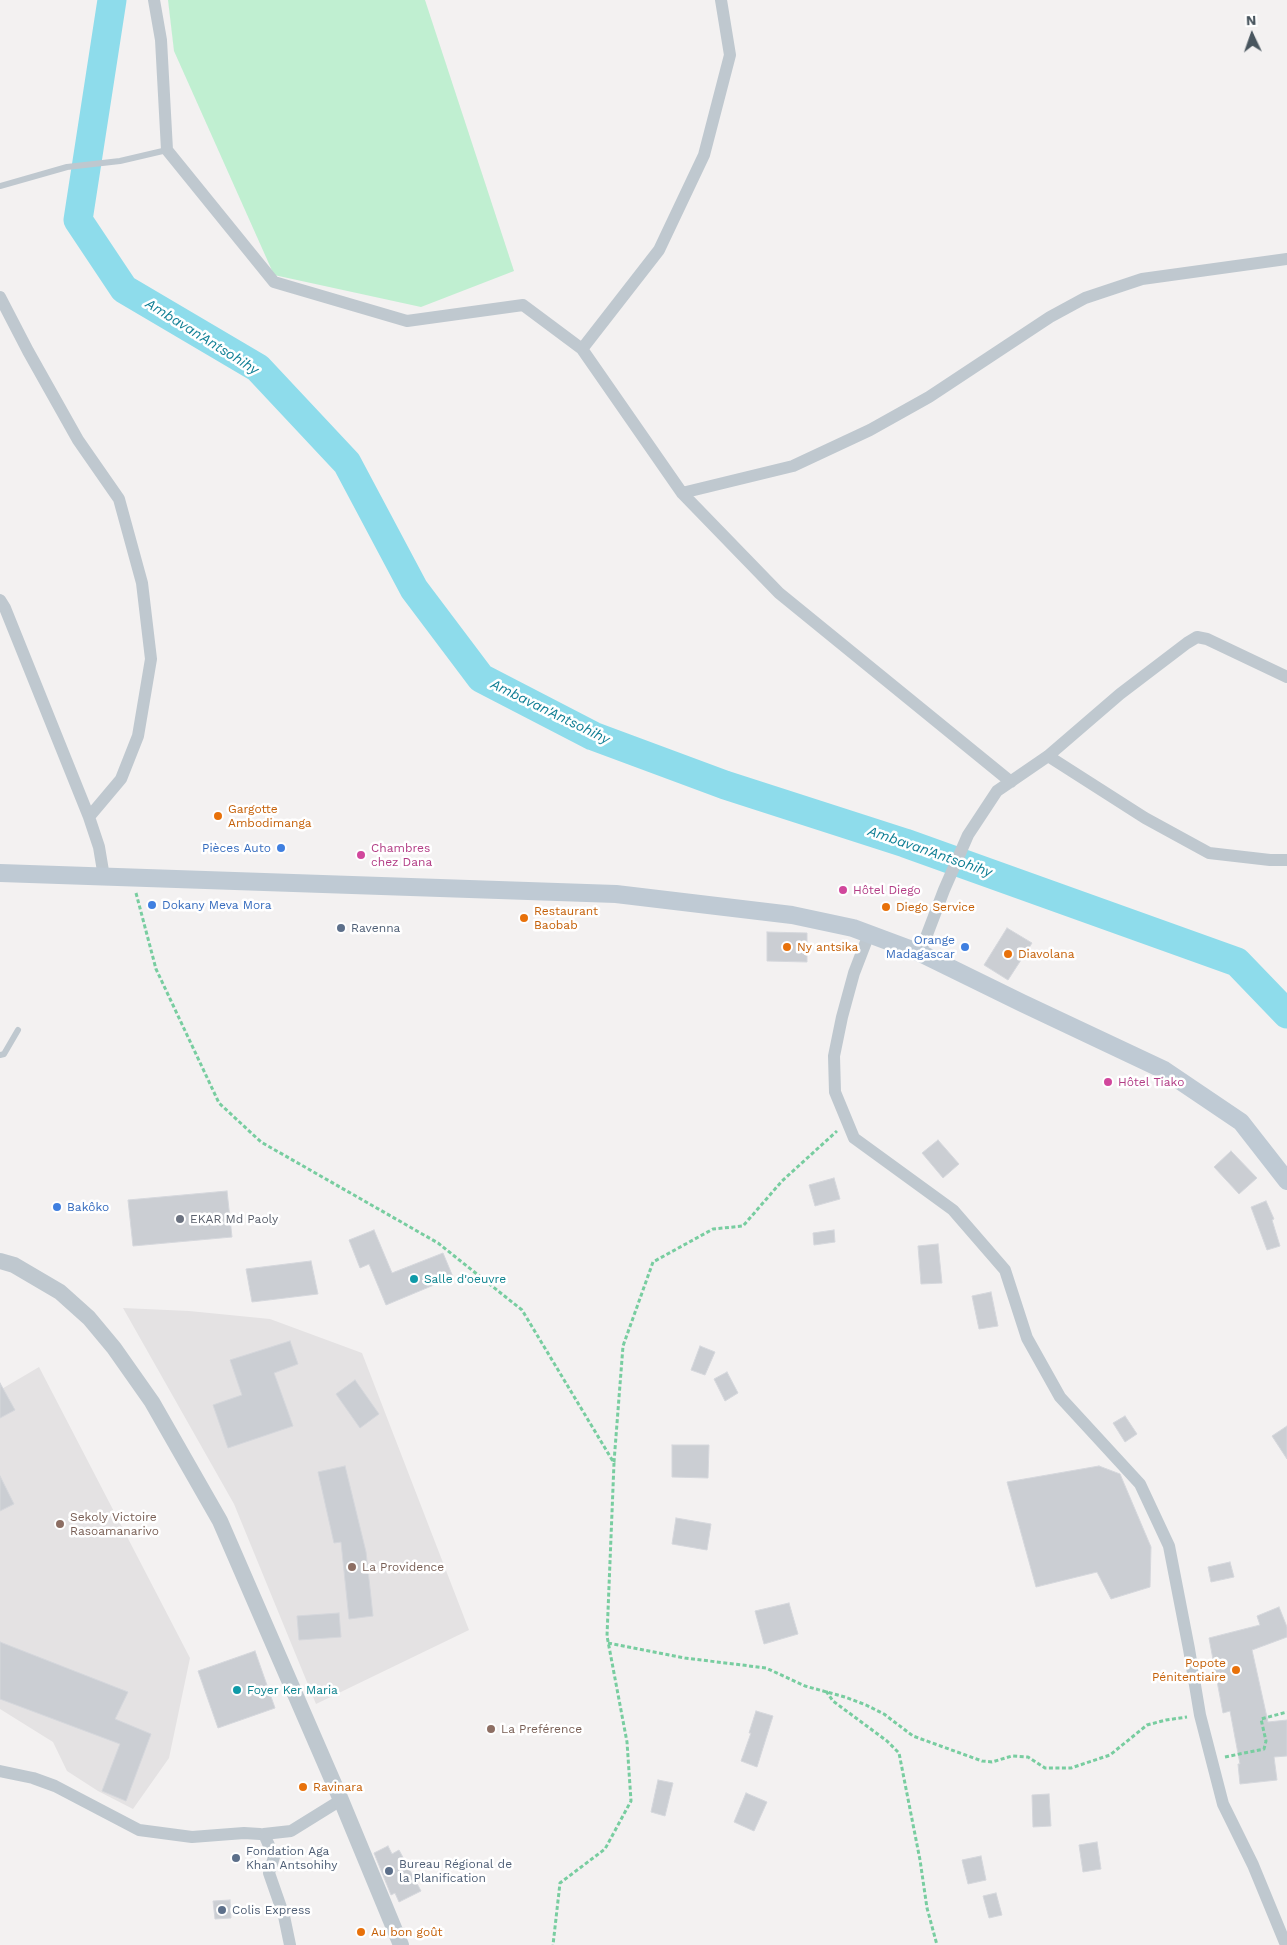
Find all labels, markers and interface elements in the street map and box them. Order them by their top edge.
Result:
north arrow [1227,10,1277,60]
text: N [1246,12,1257,28]
water label: Ambavan'Antsohihy [142,295,262,379]
water label: Ambavan'Antsohihy [488,676,612,748]
place label: Gargotte Ambodimanga [228,802,312,830]
marker: Gargotte Ambodimanga [212,810,224,822]
water label: Ambavan'Antsohihy [866,823,994,881]
place label: Pièces Auto [202,841,271,855]
place label: Chambres chez Dana [371,841,432,869]
marker: Pièces Auto [275,842,287,854]
marker: Chambres chez Dana [355,849,367,861]
place label: Hôtel Diego [853,883,921,897]
marker: Hôtel Diego [837,884,849,896]
place label: Dokany Meva Mora [162,898,272,912]
marker: Dokany Meva Mora [146,899,158,911]
place label: Diego Service [896,900,975,914]
marker: Diego Service [880,901,892,913]
place label: Restaurant Baobab [534,904,598,932]
marker: Restaurant Baobab [518,912,530,924]
place label: Ravenna [351,921,400,935]
marker: Ravenna [335,922,347,934]
place label: Orange Madagascar [886,933,955,961]
place label: Ny antsika [797,940,858,954]
marker: Ny antsika [781,941,793,953]
marker: Orange Madagascar [959,941,971,953]
place label: Diavolana [1018,947,1074,961]
marker: Diavolana [1002,948,1014,960]
place label: Hôtel Tiako [1118,1075,1184,1089]
marker: Hôtel Tiako [1102,1076,1114,1088]
place label: Bakôko [67,1200,109,1214]
marker: Bakôko [51,1201,63,1213]
place label: EKAR Md Paoly [190,1212,278,1226]
marker: EKAR Md Paoly [174,1213,186,1225]
place label: Salle d'oeuvre [424,1272,506,1286]
marker: Salle d'oeuvre [408,1273,420,1285]
place label: Sekoly Victoire Rasoamanarivo [70,1510,159,1538]
marker: Sekoly Victoire Rasoamanarivo [54,1518,66,1530]
place label: La Providence [362,1560,444,1574]
marker: La Providence [346,1561,358,1573]
place label: Popote Pénitentiaire [1152,1656,1226,1684]
marker: Popote Pénitentiaire [1230,1664,1242,1676]
place label: Foyer Ker Maria [247,1683,338,1697]
marker: Foyer Ker Maria [231,1684,243,1696]
place label: La Preférence [501,1722,582,1736]
marker: La Preférence [485,1723,497,1735]
place label: Ravinara [313,1780,363,1794]
marker: Ravinara [297,1781,309,1793]
place label: Fondation Aga Khan Antsohihy [246,1844,337,1872]
marker: Fondation Aga Khan Antsohihy [230,1852,242,1864]
place label: Bureau Régional de la Planification [399,1857,512,1885]
marker: Bureau Régional de la Planification [383,1865,395,1877]
place label: Colis Express [232,1903,311,1917]
marker: Colis Express [216,1904,228,1916]
place label: Au bon goût [371,1925,443,1939]
marker: Au bon goût [355,1926,367,1938]

